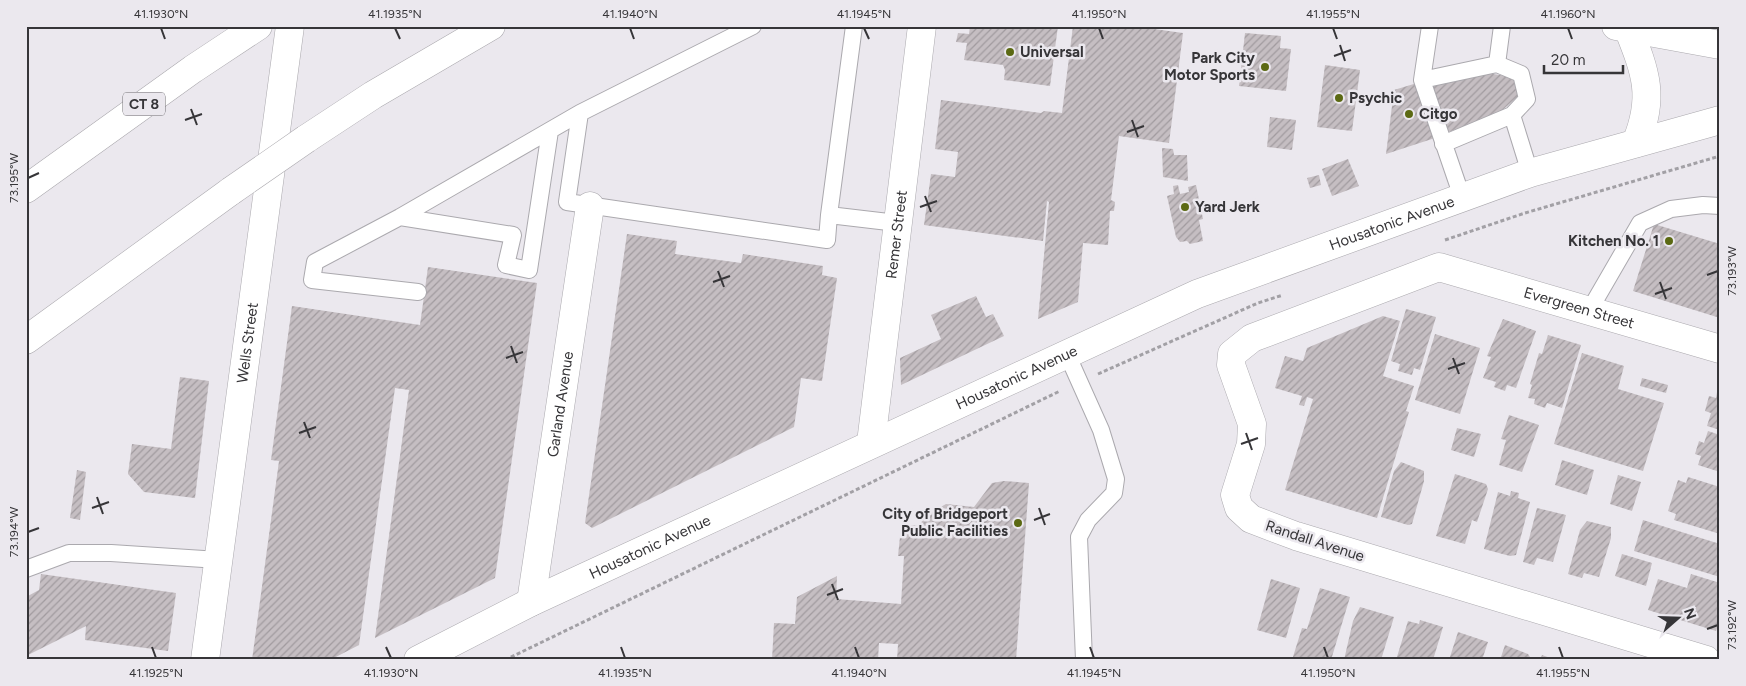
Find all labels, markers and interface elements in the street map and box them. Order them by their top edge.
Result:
text: 41.1930°N [134,7,188,21]
text: 41.1935°N [368,7,422,21]
text: 41.1940°N [602,7,658,21]
text: 41.1945°N [837,7,891,21]
text: 41.1950°N [1072,7,1126,21]
text: 41.1955°N [1306,7,1360,21]
text: 41.1960°N [1541,7,1595,21]
scale bar [1544,42,1622,74]
place label: Universal [1020,43,1084,61]
marker: Universal [1004,46,1016,58]
place label: Park City Motor Sports [1164,49,1255,84]
text: 20 m [1551,51,1585,69]
marker: Park City Motor Sports [1259,61,1271,73]
place label: Psychic [1349,89,1402,107]
road number: CT 8 [123,92,165,116]
marker: Psychic [1333,92,1345,104]
place label: Citgo [1419,105,1458,123]
marker: Citgo [1403,108,1415,120]
text: 73.195°W [7,152,21,203]
street label: Remer Street [882,189,911,280]
street label: Housatonic Avenue [1327,192,1457,254]
place label: Yard Jerk [1195,198,1260,216]
marker: Yard Jerk [1179,201,1191,213]
place label: Kitchen No. 1 [1568,232,1659,250]
marker: Kitchen No. 1 [1663,235,1675,247]
text: 73.193°W [1725,246,1739,296]
street label: Evergreen Street [1522,283,1637,333]
street label: Wells Street [233,301,262,384]
street label: Housatonic Avenue [953,342,1080,413]
street label: Garland Avenue [544,350,577,458]
place label: City of Bridgeport Public Facilities [882,505,1008,540]
text: 73.194°W [7,506,21,557]
street label: Housatonic Avenue [586,511,713,583]
marker: City of Bridgeport Public Facilities [1012,517,1024,529]
street label: Randall Avenue [1263,517,1367,565]
north arrow [1654,594,1704,644]
text: 73.192°W [1725,600,1739,650]
text: N [1680,606,1700,622]
text: 41.1925°N [129,666,183,680]
text: 41.1930°N [364,666,418,680]
text: 41.1935°N [598,666,652,680]
text: 41.1940°N [831,666,887,680]
text: 41.1945°N [1067,666,1121,680]
text: 41.1950°N [1301,666,1355,680]
text: 41.1955°N [1536,666,1590,680]

